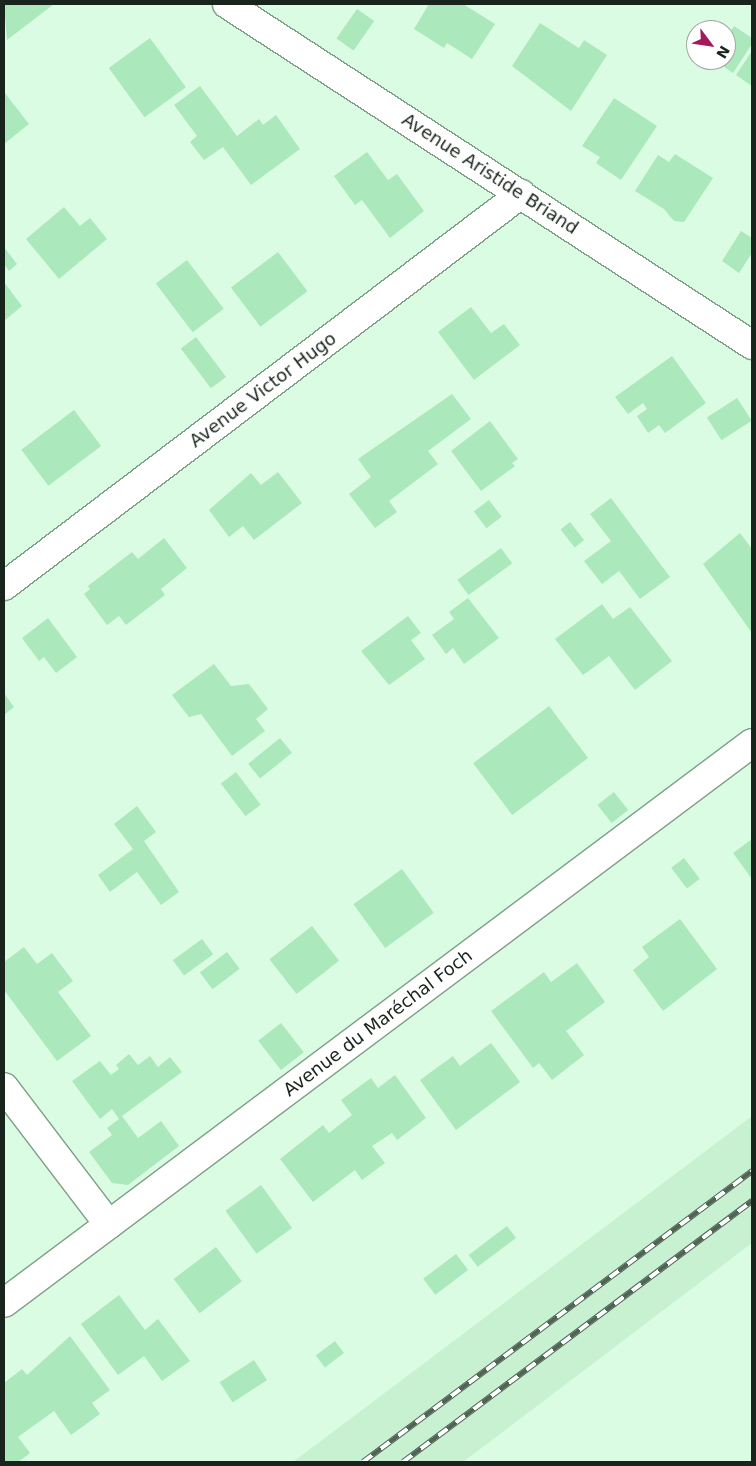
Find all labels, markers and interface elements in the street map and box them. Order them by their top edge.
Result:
north arrow [686,20,736,70]
text: N [713,43,733,61]
street label: Avenue Aristide Briand [398,109,582,239]
street label: Avenue Victor Hugo [185,328,341,452]
street label: Avenue du Maréchal Foch [279,945,477,1101]

